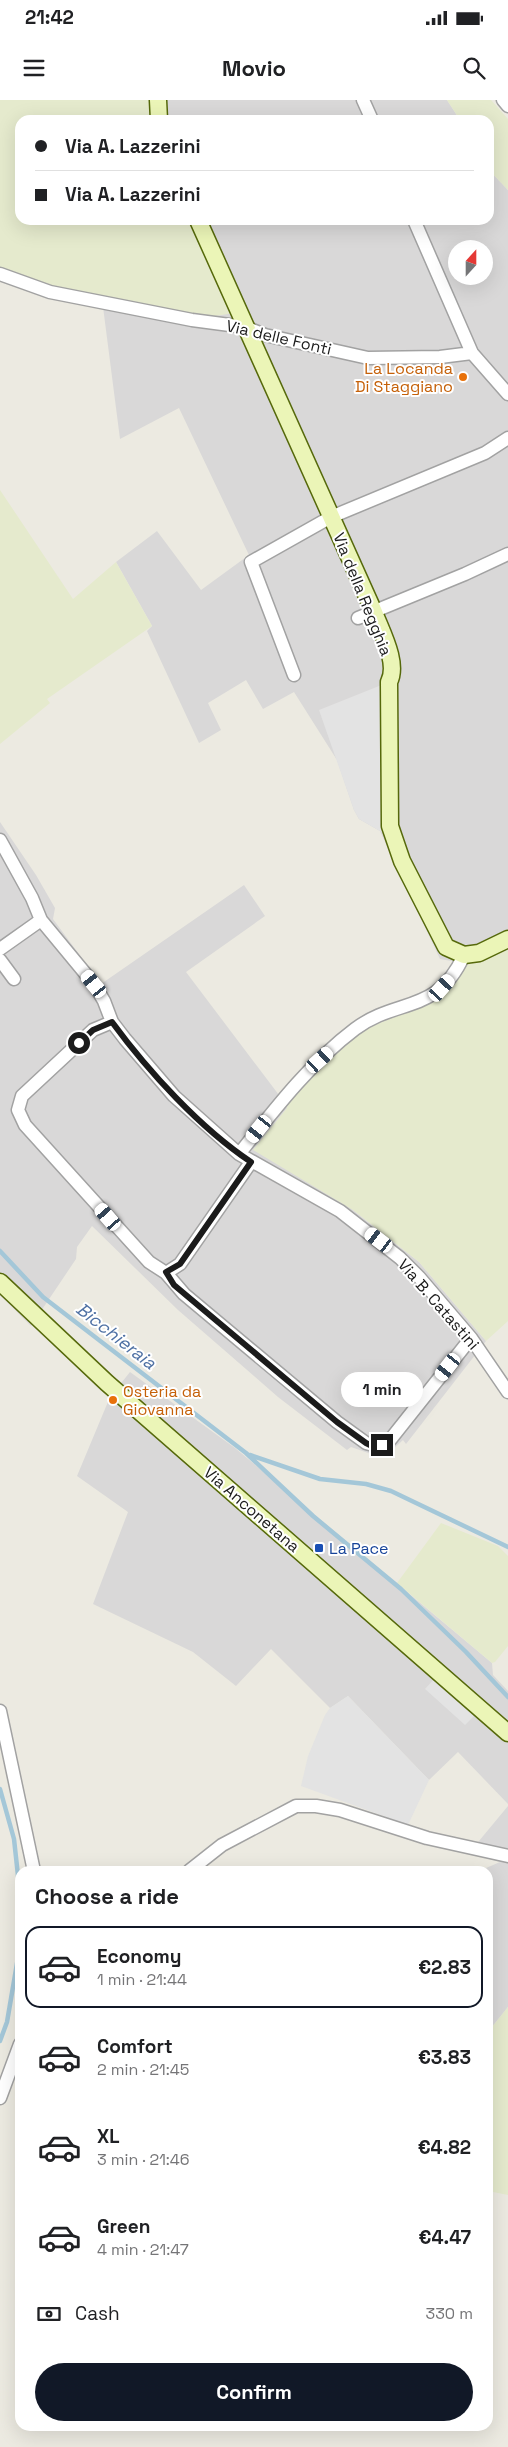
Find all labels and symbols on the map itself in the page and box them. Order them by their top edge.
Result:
north arrow [448,240,492,285]
street label: Via delle Fonti [224,315,334,360]
place label: La Locanda Di Staggiano [355,358,453,397]
marker: La Locanda Di Staggiano [457,371,469,383]
street label: Via della Regghia [328,529,397,659]
car [78,968,109,1000]
car [426,972,457,1004]
route start [68,1032,90,1054]
car [303,1044,336,1076]
car [243,1113,274,1145]
car [92,1201,123,1233]
car [362,1225,395,1255]
street label: Via B. Catastini [393,1254,484,1354]
water label: Bicchieraia [72,1297,162,1374]
car [432,1351,463,1383]
callout: 1 min [341,1372,423,1408]
place label: Osteria da Giovanna [123,1381,201,1420]
marker: Osteria da Giovanna [107,1394,119,1406]
route end [371,1434,393,1456]
street label: Via Anconetana [199,1462,304,1557]
place label: La Pace [329,1538,389,1559]
marker: La Pace [313,1542,325,1554]

